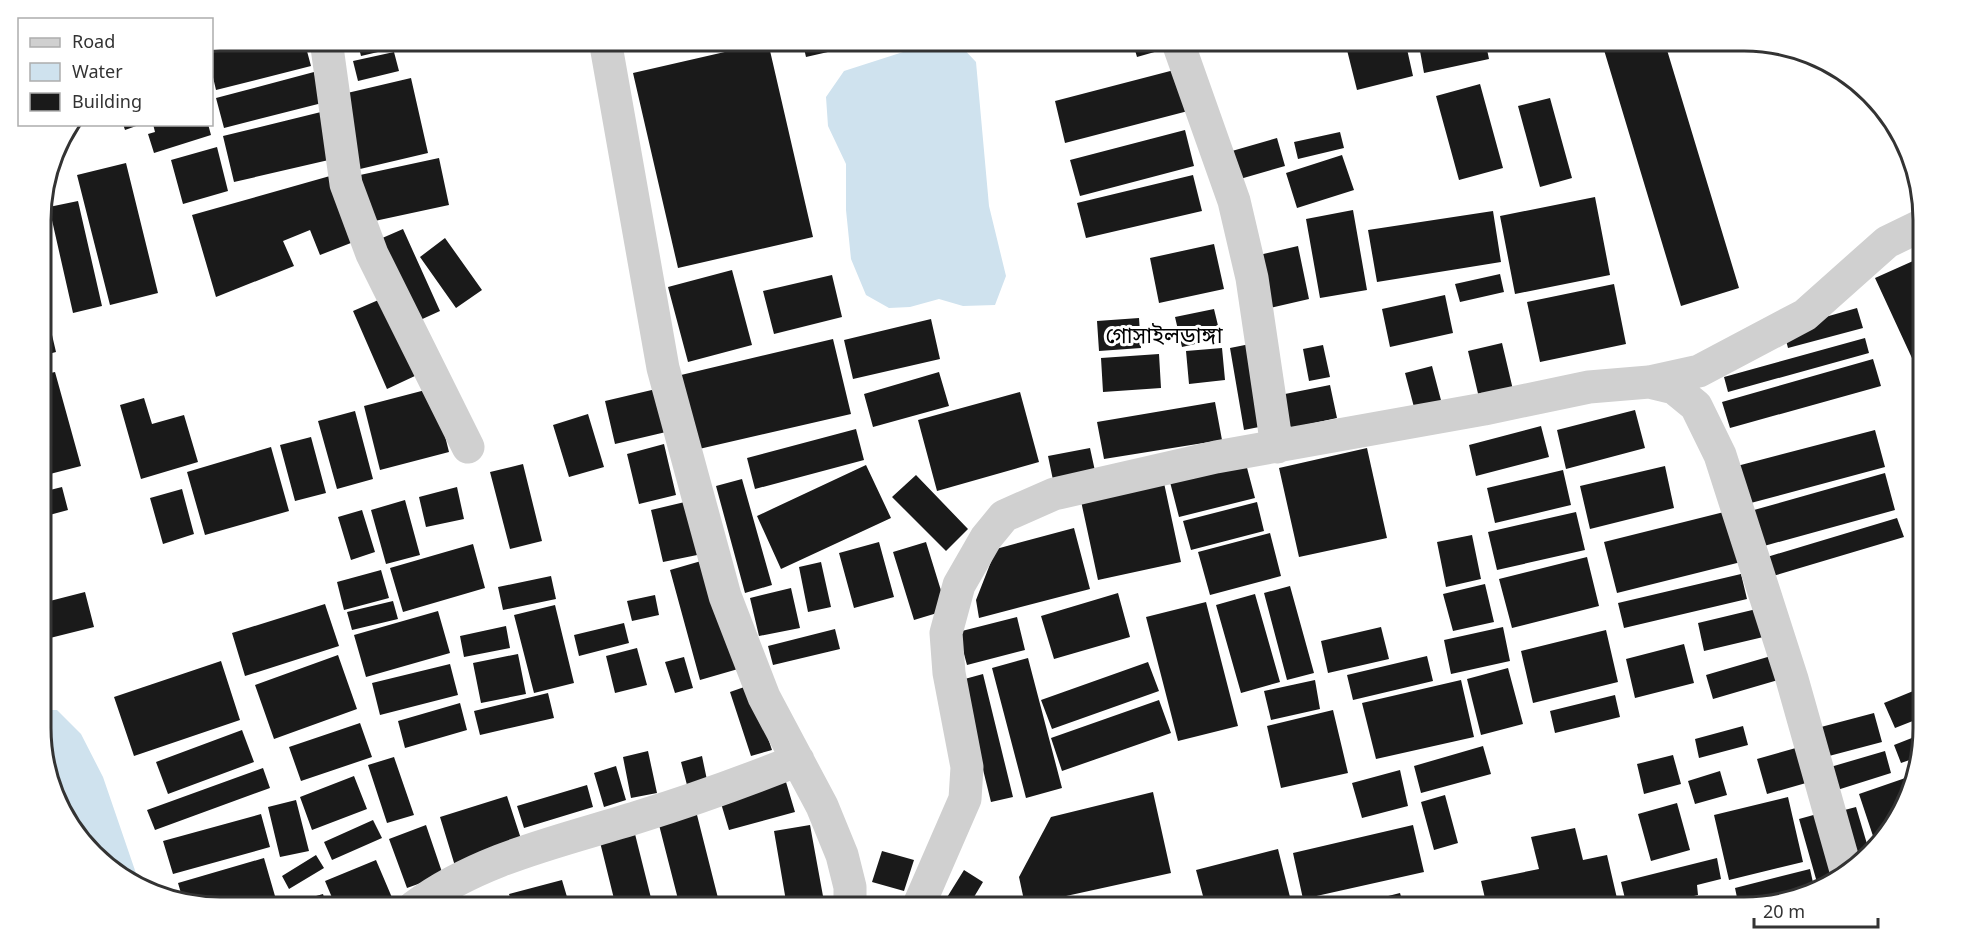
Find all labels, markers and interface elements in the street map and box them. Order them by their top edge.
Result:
legend [18,18,213,126]
text: Road [72,29,115,53]
text: Water [72,59,123,83]
text: Building [72,89,142,113]
district label: গোসাইলডাঙ্গা [1105,319,1224,349]
scale bar [1754,891,1878,929]
text: 20 m [1763,899,1805,923]

